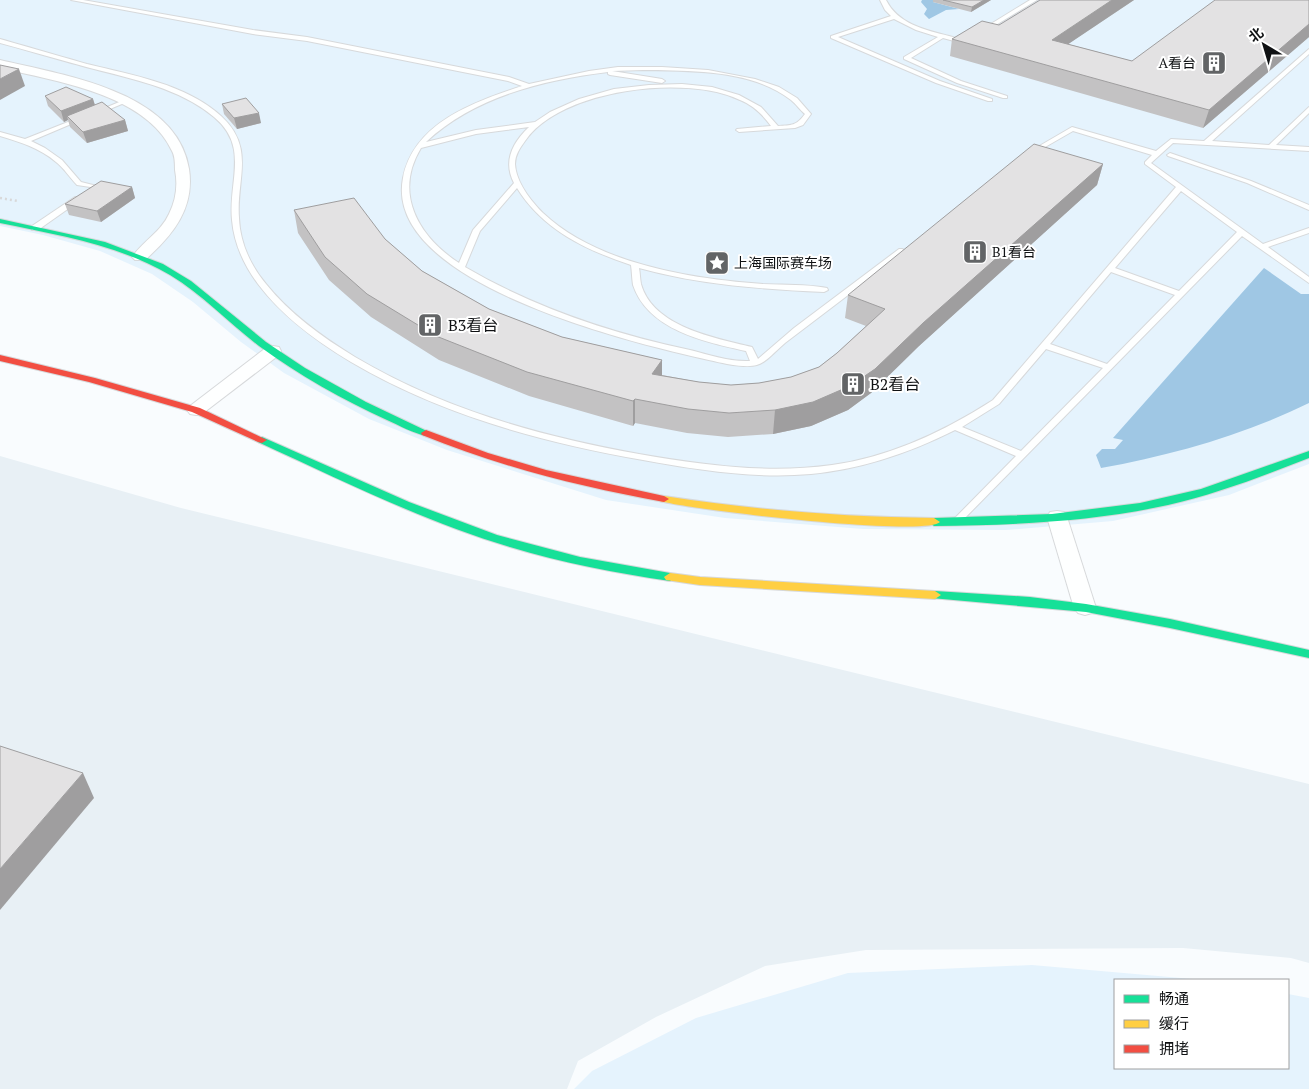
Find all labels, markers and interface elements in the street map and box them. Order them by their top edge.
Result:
north arrow [1239,20,1289,70]
text: 北 [1244,23,1267,46]
building icon: A看台 [1201,50,1227,76]
place label: A看台 [1158,53,1196,72]
building icon: B1看台 [962,239,988,265]
place label: B1看台 [992,242,1036,261]
place icon: 上海国际赛车场 [704,250,730,276]
place label: 上海国际赛车场 [734,253,832,272]
building icon: B3看台 [417,312,443,338]
place label: B3看台 [448,314,498,336]
building icon: B2看台 [840,371,866,397]
place label: B2看台 [870,373,920,395]
legend [1114,979,1289,1069]
text: 畅通 [1159,988,1189,1008]
text: 缓行 [1159,1013,1189,1033]
text: 拥堵 [1159,1038,1189,1058]

